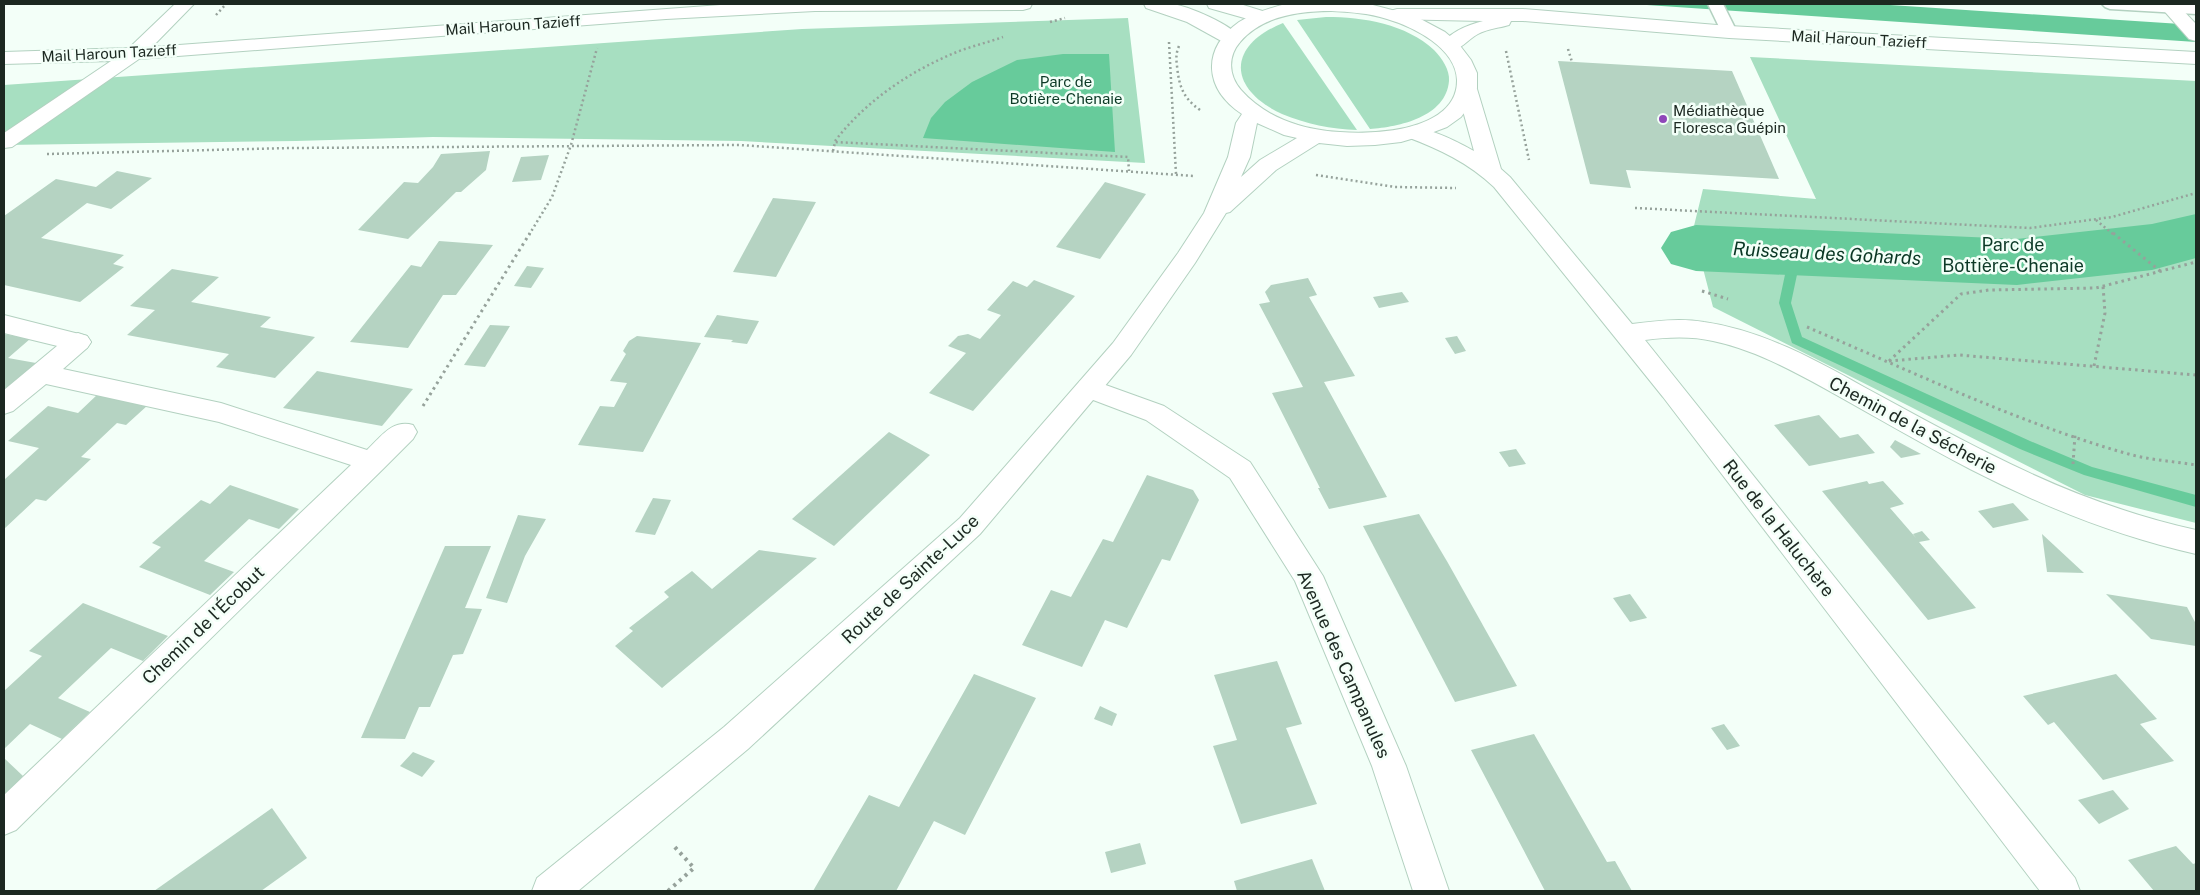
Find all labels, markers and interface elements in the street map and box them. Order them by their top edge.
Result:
street label: Mail Haroun Tazieff [445,12,581,38]
street label: Mail Haroun Tazieff [1791,27,1927,51]
street label: Mail Haroun Tazieff [41,41,177,65]
park label: Parc de Botière-Chenaie [1010,73,1122,107]
place label: Médiathèque Floresca Guépin [1673,102,1786,136]
marker: Médiathèque Floresca Guépin [1657,113,1669,125]
park label: Parc de Bottière-Chenaie [1942,234,2084,276]
water label: Ruisseau des Gohards [1732,237,1922,269]
street label: Chemin de la Sécherie [1826,372,2000,478]
street label: Rue de la Haluchère [1719,455,1839,601]
street label: Route de Sainte-Luce [837,510,983,648]
street label: Chemin de l'Écobut [137,561,268,688]
street label: Avenue des Campanules [1293,567,1395,761]

